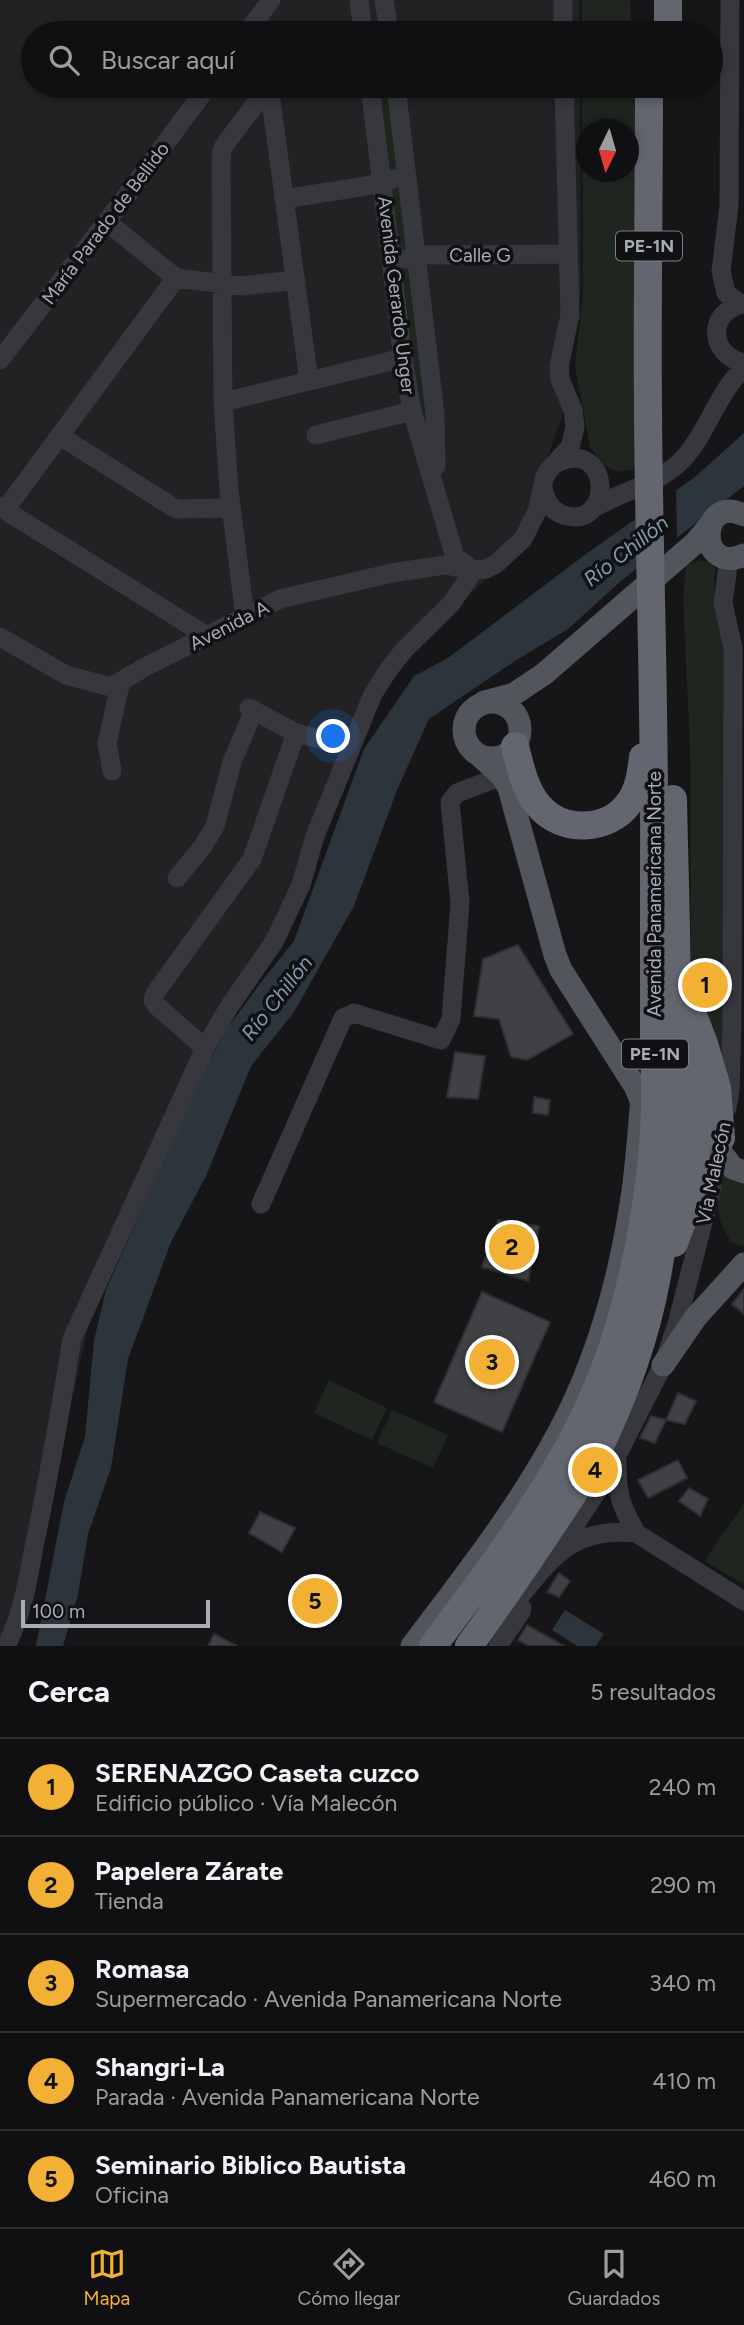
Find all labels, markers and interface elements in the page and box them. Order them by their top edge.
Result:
search box [21,21,723,98]
icon: search [45,41,83,79]
text: Buscar aquí [101,44,235,76]
north arrow [576,119,639,182]
street label: María Parado de Bellido [37,137,174,309]
street label: Avenida Gerardo Unger [373,195,420,396]
road number: PE-1N [616,232,682,260]
street label: Calle G [449,244,511,267]
water label: Río Chillón [578,510,673,591]
street label: Avenida A [186,596,273,655]
your location [316,719,350,753]
street label: Avenida Panamericana Norte [643,771,666,1017]
water label: Río Chillón [236,950,318,1045]
pin: 1 [682,959,728,1011]
road number: PE-1N [622,1040,688,1069]
street label: Vía Malecón [691,1120,736,1226]
pin: 2 [489,1221,535,1273]
pin: 3 [469,1336,515,1388]
pin: 4 [572,1444,618,1496]
pin: 5 [292,1575,338,1627]
scale bar [21,1597,210,1629]
text: 100 m [32,1600,85,1623]
text: Cerca [28,1673,110,1710]
text: 5 resultados [590,1678,716,1706]
text: SERENAZGO Caseta cuzco [95,1757,419,1789]
text: 1 [46,1773,56,1801]
text: 240 m [649,1773,716,1801]
text: Edificio público · Vía Malecón [95,1789,397,1817]
text: Papelera Zárate [95,1855,284,1887]
text: 2 [44,1871,58,1899]
text: 290 m [650,1871,716,1899]
text: Tienda [95,1887,164,1915]
text: Romasa [95,1953,189,1985]
text: 3 [45,1969,57,1997]
text: 340 m [649,1969,716,1997]
text: Supermercado · Avenida Panamericana Norte [95,1985,562,2013]
text: Shangri-La [95,2051,225,2083]
text: 4 [44,2067,58,2095]
text: 410 m [652,2067,716,2095]
text: Parada · Avenida Panamericana Norte [95,2083,480,2111]
text: Seminario Biblico Bautista [95,2149,406,2181]
text: 5 [44,2165,58,2193]
text: 460 m [649,2165,716,2193]
text: Oficina [95,2181,169,2209]
tab: Mapa [84,2245,130,2310]
tab: Cómo llegar [298,2245,400,2310]
tab: Guardados [567,2245,660,2310]

